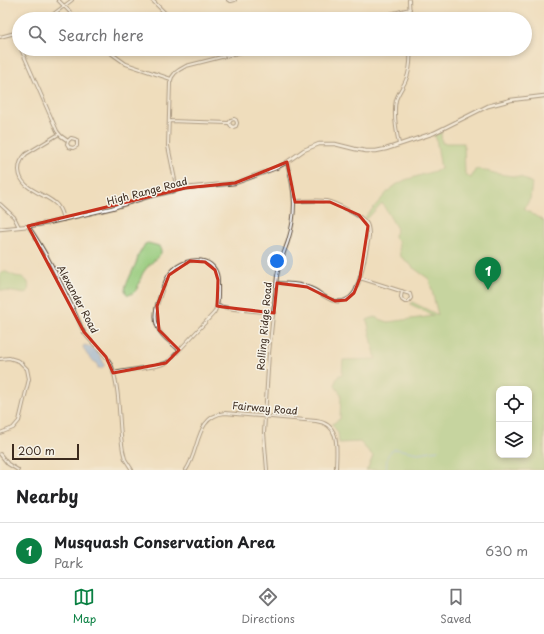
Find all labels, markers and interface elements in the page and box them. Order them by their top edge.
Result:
search box [12,12,532,56]
icon: search [26,23,48,45]
text: Search here [58,23,144,46]
street label: High Range Road [105,173,189,208]
your location [267,251,287,271]
pin: 1 [475,257,501,290]
street label: Alexander Road [54,262,103,336]
street label: Rolling Ridge Road [252,281,275,371]
map controls [496,386,532,458]
button: locate [496,386,532,422]
street label: Fairway Road [232,397,299,419]
button: layers [496,422,532,458]
scale bar [12,442,79,461]
text: 200 m [18,442,55,459]
text: Nearby [16,483,78,509]
text: Musquash Conservation Area [54,530,276,553]
text: 1 [26,541,32,560]
text: 630 m [485,541,528,560]
text: Park [54,553,83,572]
tab: Map [73,586,96,627]
tab: Directions [241,586,295,627]
tab: Saved [440,586,471,627]

